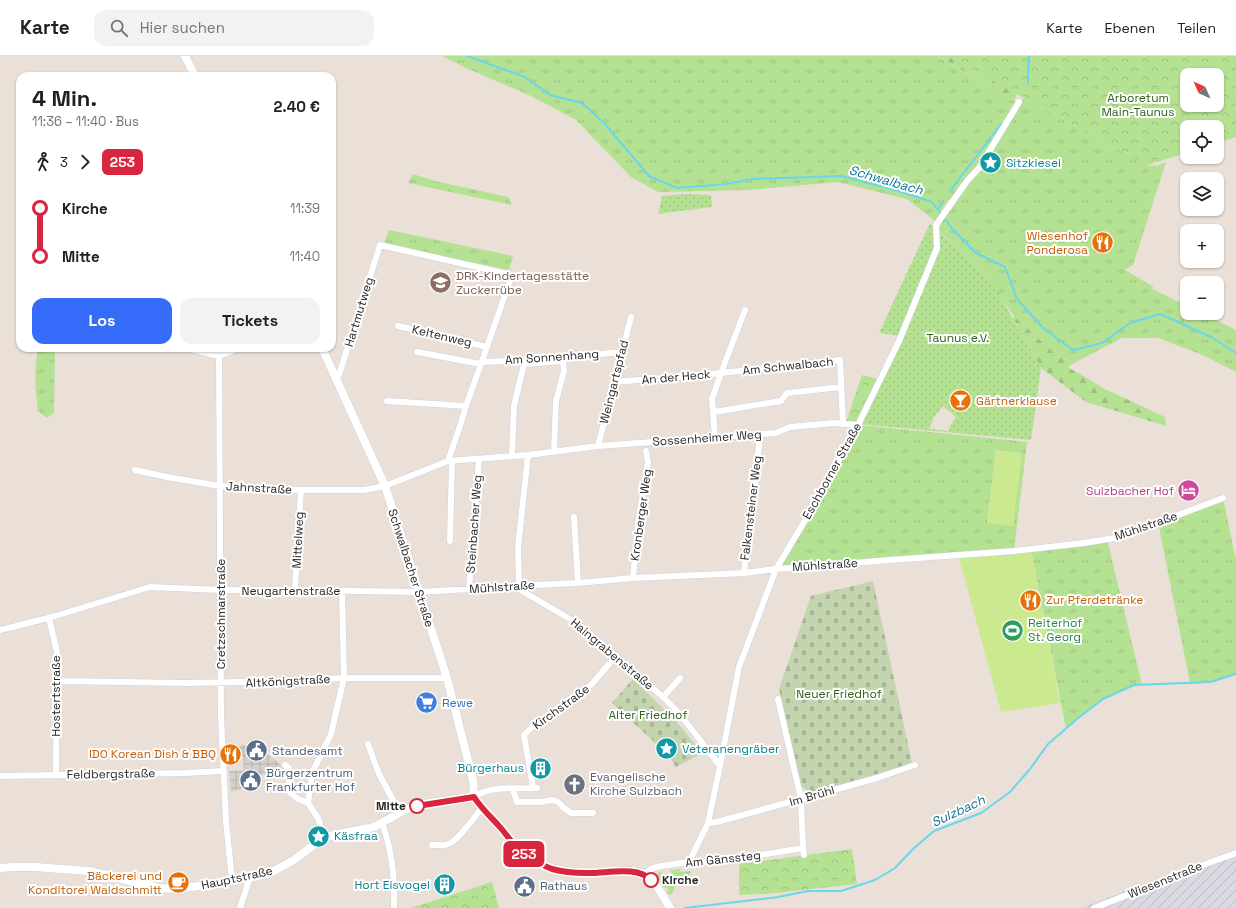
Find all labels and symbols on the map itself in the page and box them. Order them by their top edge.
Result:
north arrow [1180,68,1224,112]
park label: Arboretum Main-Taunus [1101,90,1175,120]
place icon: Sitzkiesel [978,150,1004,176]
place label: Sitzkiesel [1006,155,1061,171]
water label: Schwalbach [847,161,926,199]
place label: Wiesenhof Ponderosa [1026,228,1088,258]
restaurant icon: Wiesenhof Ponderosa [1090,230,1116,256]
place label: DRK-Kindertagesstätte Zuckerrübe [456,268,589,298]
school or university icon: DRK-Kindertagesstätte Zuckerrübe [427,270,453,296]
street label: Hartmutweg [341,275,377,349]
street label: Keltenweg [410,321,474,351]
park label: Taunus e.V. [927,330,989,346]
street label: Weingartspfad [596,338,632,426]
street label: Am Sonnenhang [504,346,600,368]
street label: Am Schwalbach [742,353,834,379]
street label: An der Heck [641,366,712,388]
bar icon: Gärtnerklause [948,388,974,414]
place label: Gärtnerklause [976,393,1057,409]
street label: Eschborner Straße [799,420,865,522]
street label: Sossenheimer Weg [652,426,762,450]
street label: Falkensteiner Weg [737,455,765,561]
street label: Kronberger Weg [627,468,655,562]
street label: Steinbacher Weg [463,474,485,574]
street label: Jahnstraße [226,478,292,498]
hotel icon: Sulzbacher Hof [1176,478,1202,504]
place label: Sulzbacher Hof [1086,483,1174,499]
street label: Schwalbacher Straße [384,507,438,629]
street label: Mühlstraße [1112,508,1180,544]
street label: Mittelweg [289,511,307,569]
street label: Mühlstraße [792,555,858,575]
street label: Cretzschmarstraße [213,559,229,669]
street label: Mühlstraße [469,577,535,597]
street label: Neugartenstraße [242,583,340,599]
restaurant icon: Zur Pferdetränke [1017,587,1043,613]
place label: Zur Pferdetränke [1046,592,1143,608]
street label: Haingrabenstraße [567,615,657,693]
place label: Reiterhof St. Georg [1028,615,1082,645]
sports icon: Reiterhof St. Georg [999,617,1025,643]
street label: Hostertstraße [48,655,64,737]
street label: Altkönigstraße [245,671,331,691]
street label: Kirchstraße [529,681,593,733]
park label: Neuer Friedhof [796,686,882,702]
supermarket icon: Rewe [413,690,439,716]
place label: Rewe [442,695,473,711]
park label: Alter Friedhof [608,707,688,723]
place icon: Veteranengräber [653,736,679,762]
public building icon: Standesamt [244,738,270,764]
restaurant icon: IDO Korean Dish & BBQ [218,741,244,767]
place label: Veteranengräber [682,741,780,757]
place label: Standesamt [272,743,343,759]
place label: IDO Korean Dish & BBQ [89,746,216,762]
building icon: Bürgerhaus [527,755,553,781]
place label: Bürgerhaus [457,760,524,776]
street label: Feldbergstraße [67,765,155,783]
place label: Bürgerzentrum Frankfurter Hof [266,765,355,795]
public building icon: Bürgerzentrum Frankfurter Hof [237,767,263,793]
place label: Evangelische Kirche Sulzbach [590,769,682,799]
church icon: Evangelische Kirche Sulzbach [562,771,588,797]
street label: Im Brühl [787,782,837,810]
water label: Sulzbach [928,791,988,831]
place label: Mitte [376,798,406,814]
marker: Mitte [409,798,425,814]
place icon: Käsfraa [305,823,331,849]
place label: Käsfraa [334,828,378,844]
line badge: 253 [501,841,547,867]
street label: Am Gänssteg [684,847,762,871]
street label: Wiesenstraße [1125,858,1205,902]
street label: Hauptstraße [200,863,274,893]
place label: Bäckerei und Konditorei Waldschmitt [28,868,162,898]
cafe icon: Bäckerei und Konditorei Waldschmitt [165,870,191,896]
building icon: Hort Eisvogel [432,872,458,898]
marker: Kirche [643,872,659,888]
place label: Kirche [662,872,699,888]
public building icon: Rathaus [512,873,538,899]
place label: Hort Eisvogel [354,877,430,893]
place label: Rathaus [540,878,587,894]

